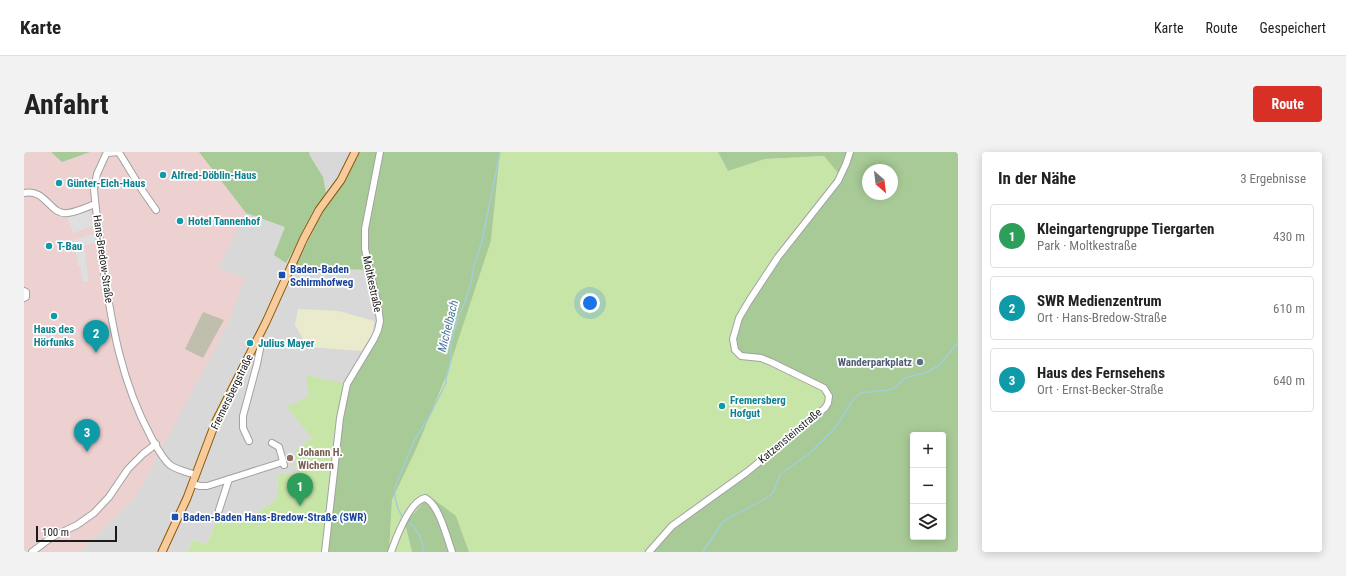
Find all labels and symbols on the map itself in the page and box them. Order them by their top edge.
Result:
north arrow [862,164,898,200]
place label: Alfred-Döblin-Haus [171,169,257,182]
marker: Alfred-Döblin-Haus [158,170,168,180]
place label: Günter-Eich-Haus [67,177,145,190]
marker: Günter-Eich-Haus [54,178,64,188]
street label: Hans-Bredow-Straße [90,214,116,304]
place label: Hotel Tannenhof [188,215,260,228]
marker: Hotel Tannenhof [175,216,185,226]
place label: T-Bau [57,240,82,253]
marker: T-Bau [44,241,54,251]
street label: Moltkestraße [360,255,384,313]
place label: Baden-Baden Schirmhofweg [290,263,353,289]
marker: Baden-Baden Schirmhofweg [277,270,287,280]
your location [580,293,600,313]
water label: Michelbach [435,298,461,353]
marker: Haus des Hörfunks [49,311,59,321]
pin: 2 [83,320,109,353]
place label: Haus des Hörfunks [34,323,74,349]
place label: Julius Mayer [258,337,315,350]
marker: Julius Mayer [245,338,255,348]
street label: Fremersbergstraße [208,352,256,432]
place label: Wanderparkplatz [838,356,912,369]
marker: Wanderparkplatz [915,357,925,367]
place label: Fremersberg Hofgut [730,394,786,420]
marker: Fremersberg Hofgut [717,401,727,411]
street label: Katzensteinstraße [756,406,824,466]
pin: 3 [74,419,100,452]
place label: Johann H. Wichern [298,446,343,472]
marker: Johann H. Wichern [285,453,295,463]
pin: 1 [287,473,313,506]
place label: Baden-Baden Hans-Bredow-Straße (SWR) [183,511,367,524]
marker: Baden-Baden Hans-Bredow-Straße (SWR) [170,512,180,522]
scale bar [36,524,117,543]

